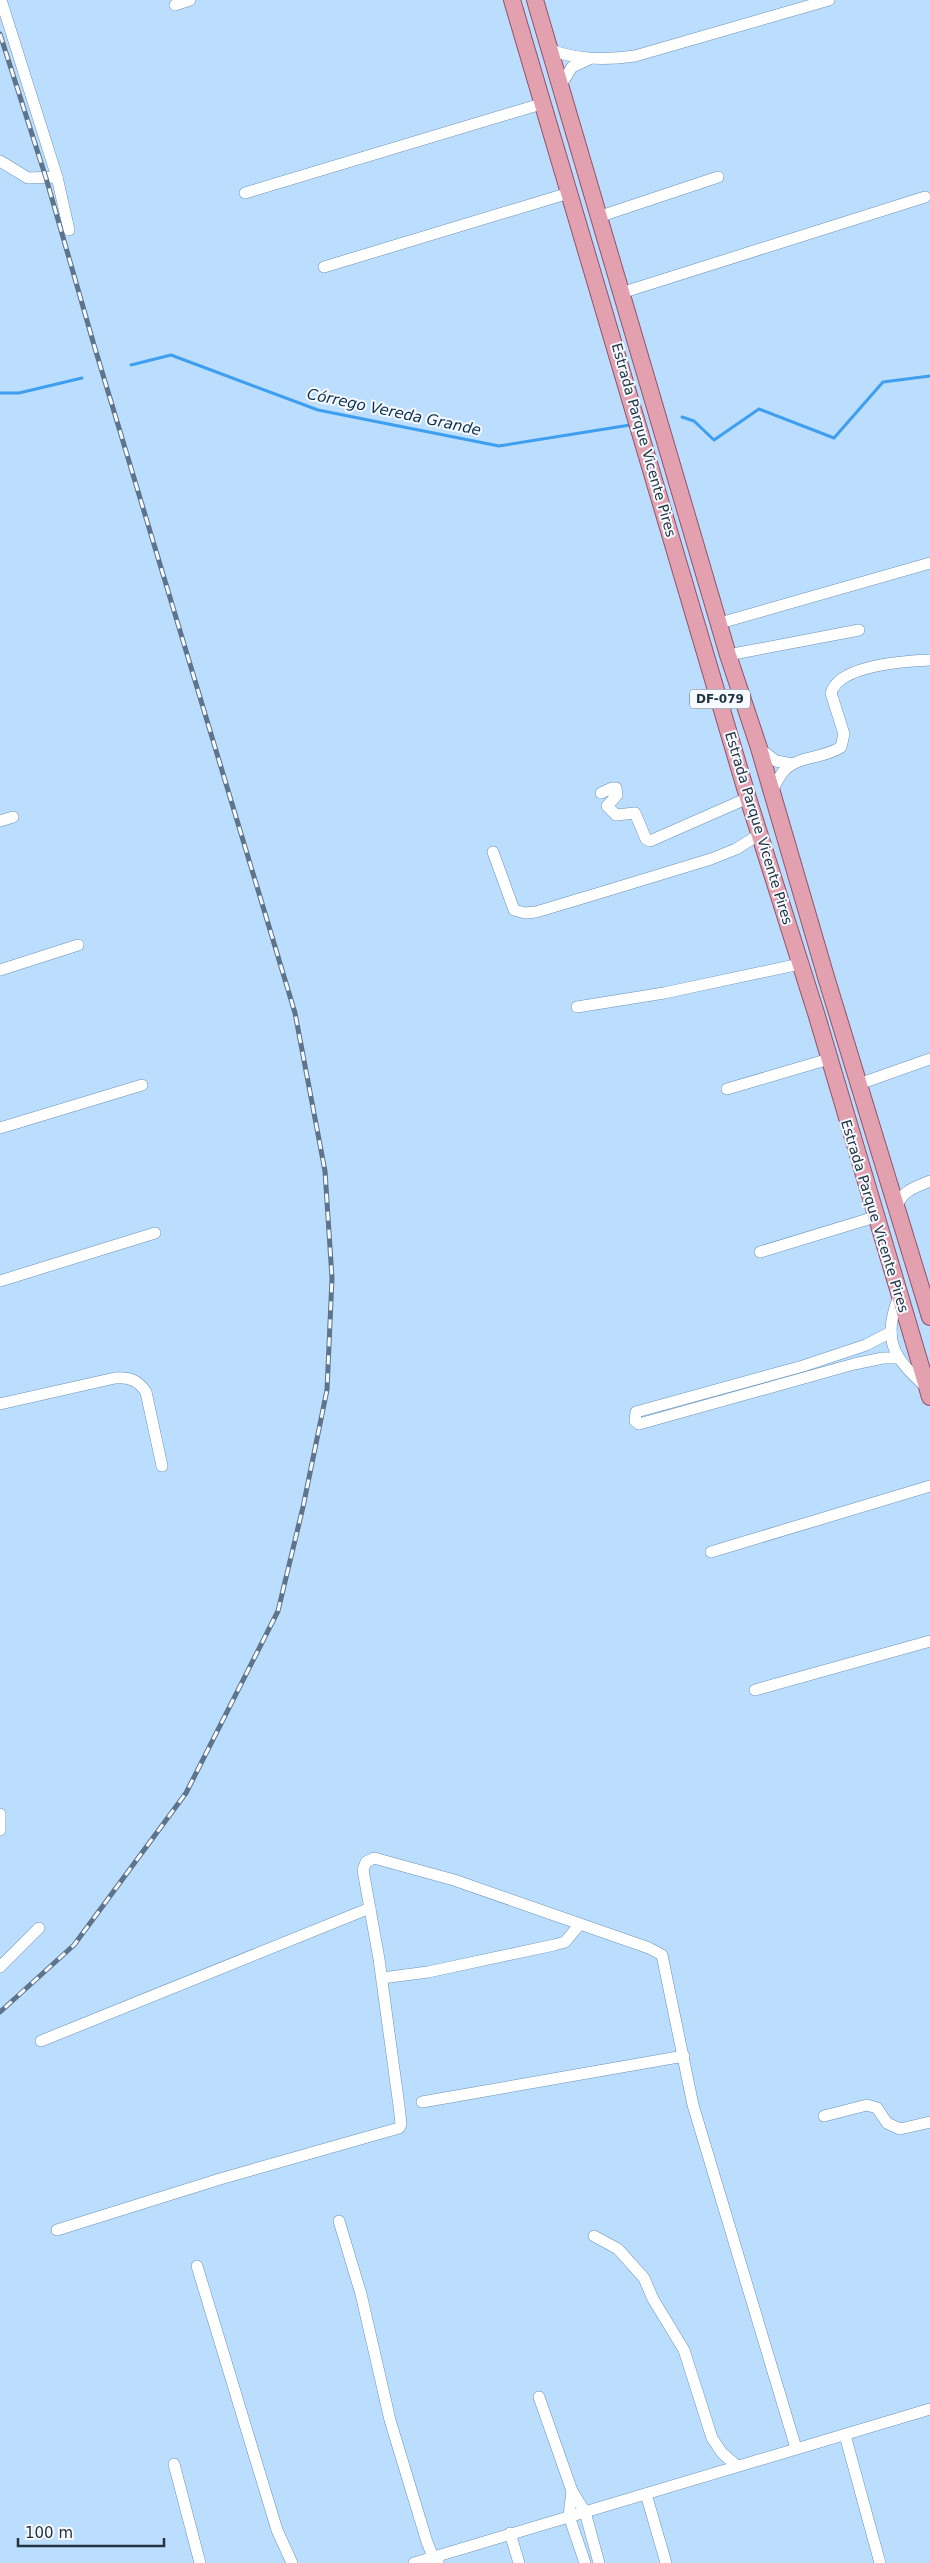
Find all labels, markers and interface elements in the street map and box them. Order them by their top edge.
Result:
street label: Estrada Parque Vicente Pires [609,341,679,539]
water label: Córrego Vereda Grande [305,385,483,439]
road number: DF-079 [690,690,750,709]
street label: Estrada Parque Vicente Pires [722,730,796,926]
street label: Estrada Parque Vicente Pires [838,1118,912,1314]
scale bar [18,2516,164,2548]
text: 100 m [25,2524,73,2542]

